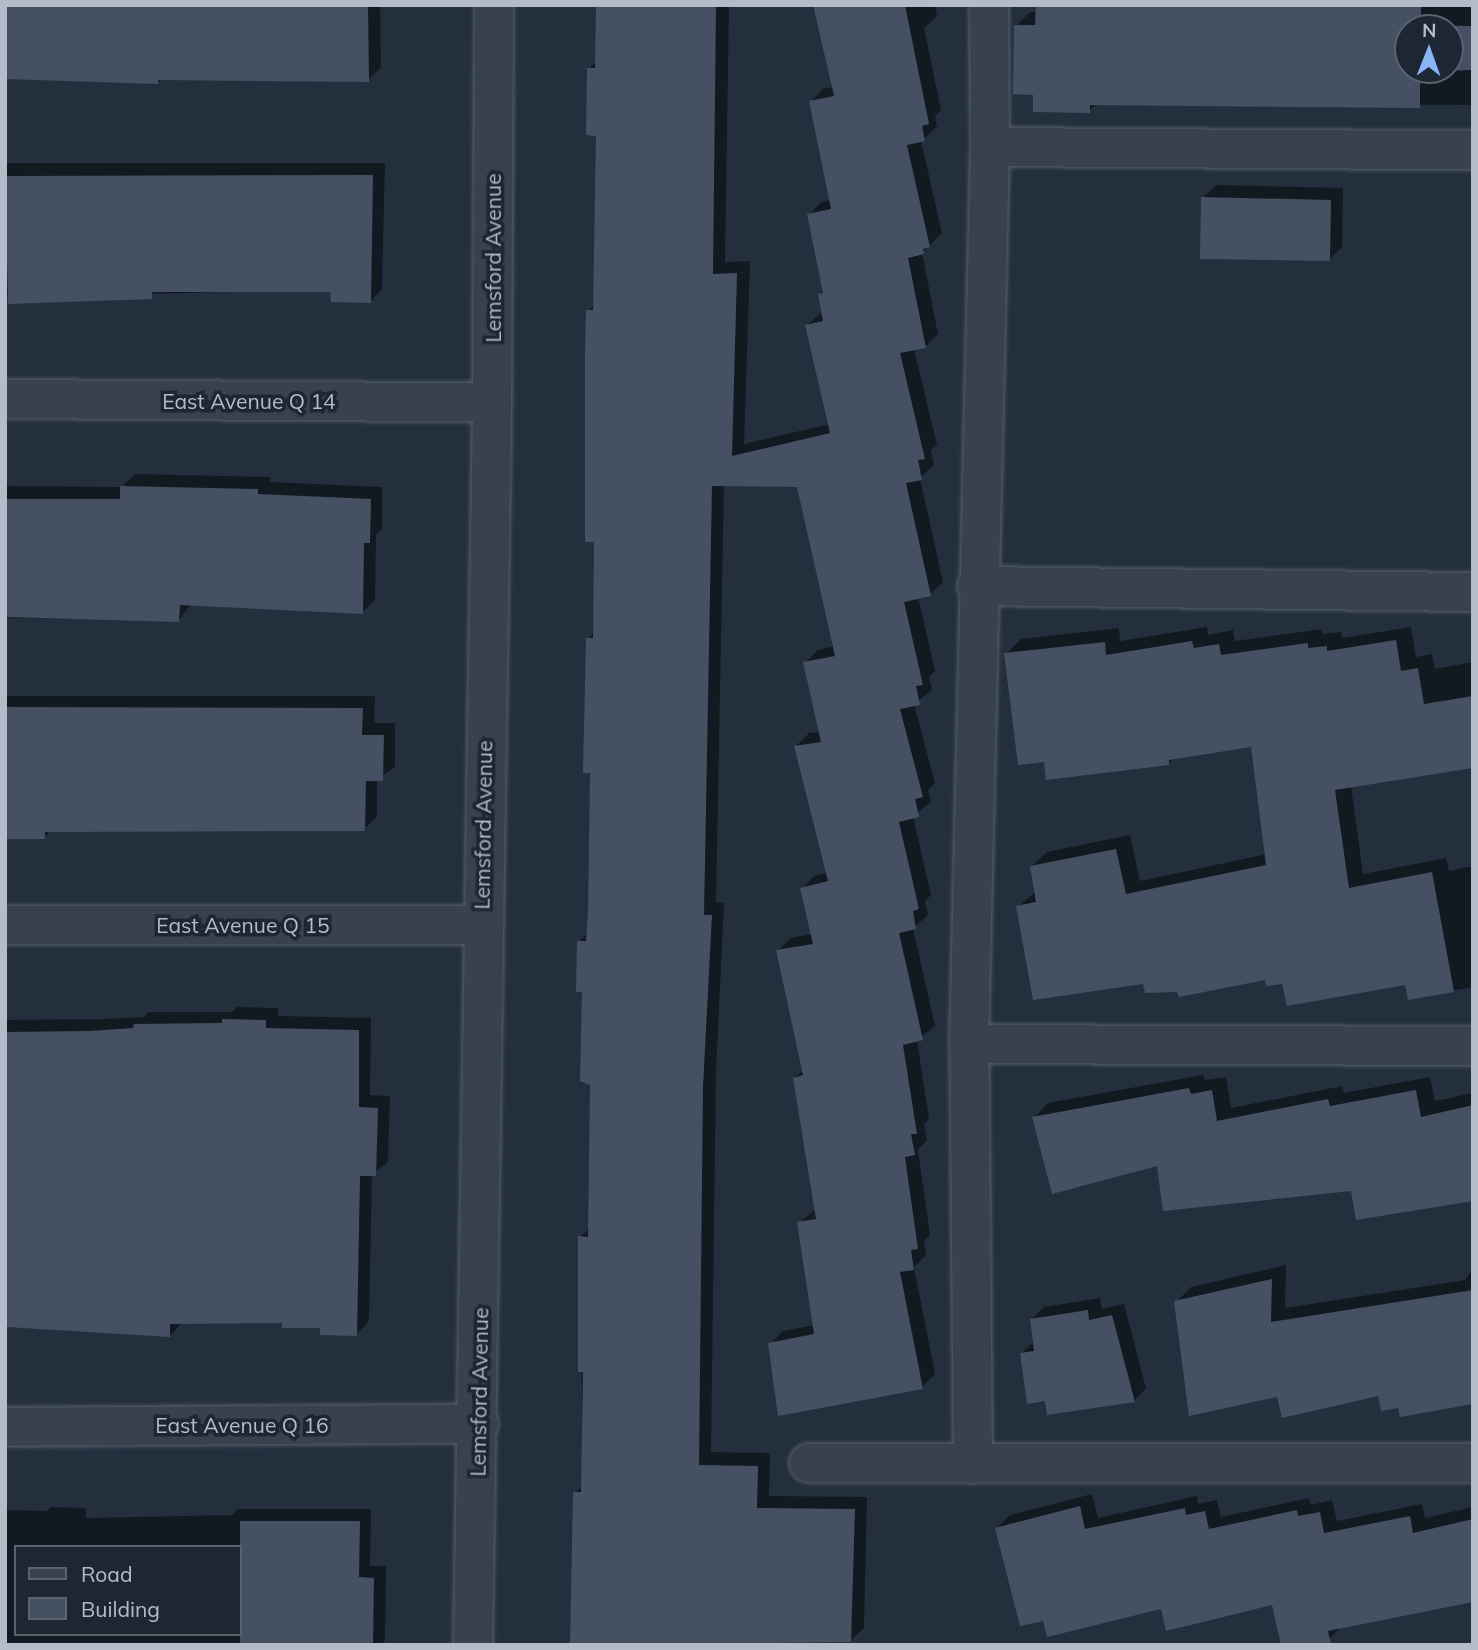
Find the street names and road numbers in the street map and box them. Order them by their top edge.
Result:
street label: Lemsford Avenue [480,173,506,343]
street label: East Avenue Q 14 [162,388,336,414]
street label: Lemsford Avenue [469,740,497,910]
street label: East Avenue Q 15 [156,912,330,938]
street label: Lemsford Avenue [465,1307,493,1477]
street label: East Avenue Q 16 [155,1412,329,1438]

